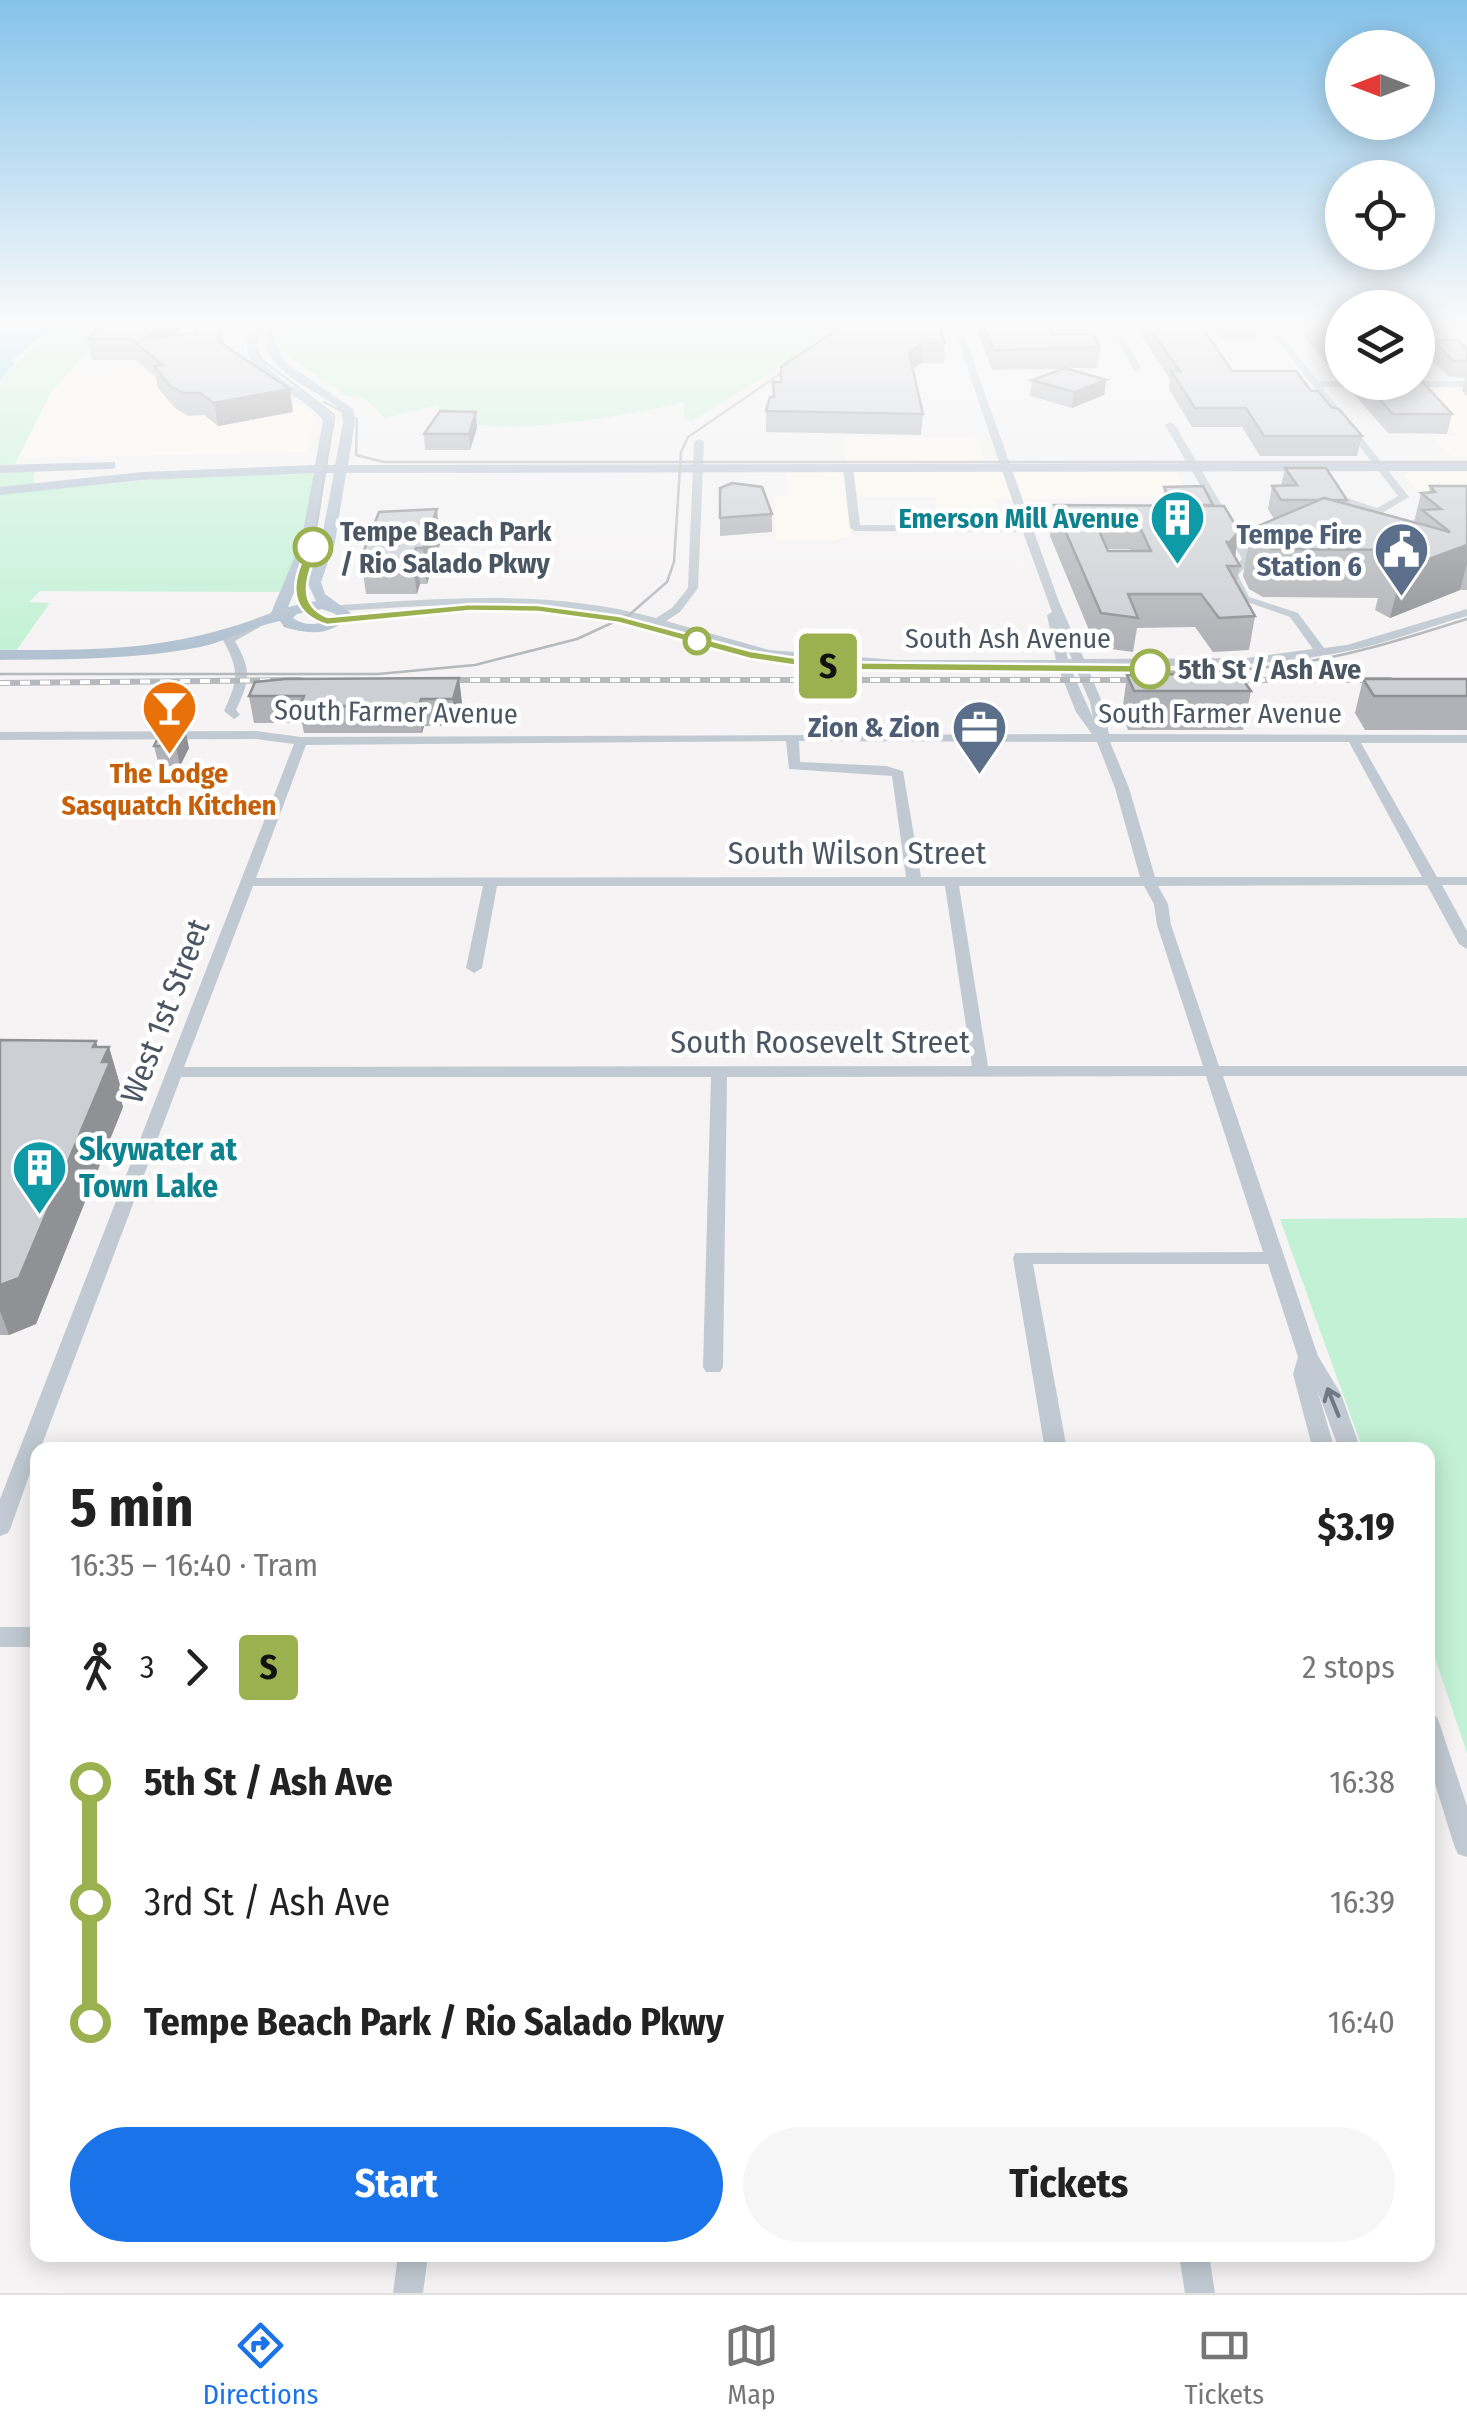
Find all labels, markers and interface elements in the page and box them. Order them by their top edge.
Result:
north arrow [1325,30,1435,140]
map controls [1325,30,1435,400]
button: locate [1325,160,1435,270]
button: layers [1325,290,1435,400]
building icon: Emerson Mill Avenue [1148,488,1208,567]
place label: Emerson Mill Avenue [899,502,1139,535]
place label: Tempe Beach Park / Rio Salado Pkwy [340,515,552,580]
place label: Tempe Fire Station 6 [1236,518,1362,583]
public building icon: Tempe Fire Station 6 [1371,520,1431,599]
marker: Tempe Beach Park / Rio Salado Pkwy [294,528,332,566]
street label: South Ash Avenue [905,622,1111,655]
unlabelled marker [684,628,710,654]
line badge: S [796,634,860,698]
text: S [819,645,837,687]
marker: 5th St / Ash Ave [1131,650,1169,688]
place label: 5th St / Ash Ave [1178,653,1361,686]
bar icon: The Lodge Sasquatch Kitchen [139,677,199,756]
street label: South Farmer Avenue [274,693,518,731]
office icon: Zion & Zion [949,697,1009,776]
street label: South Farmer Avenue [1098,697,1342,730]
place label: Zion & Zion [808,711,940,744]
place label: The Lodge Sasquatch Kitchen [62,757,276,822]
street label: South Wilson Street [728,834,987,872]
street label: West 1st Street [113,913,218,1108]
street label: South Roosevelt Street [670,1023,970,1061]
place label: Skywater at Town Lake [79,1130,238,1205]
building icon: Skywater at Town Lake [10,1137,70,1216]
one-way arrow [1323,1387,1341,1417]
text: 5 min [70,1475,193,1541]
text: $3.19 [1317,1504,1395,1550]
text: 16:35 – 16:40 · Tram [70,1546,318,1584]
icon: walk [70,1640,125,1695]
icon: forward [169,1640,224,1695]
text: S [259,1646,278,1688]
text: 3 [140,1648,154,1686]
text: 2 stops [1302,1648,1395,1686]
text: 5th St / Ash Ave [144,1759,393,1805]
text: 16:38 [1329,1763,1395,1801]
text: 3rd St / Ash Ave [144,1879,390,1925]
text: 16:39 [1330,1883,1395,1921]
text: Tempe Beach Park / Rio Salado Pkwy [144,1999,724,2045]
text: 16:40 [1328,2003,1395,2041]
button: Start [70,2127,723,2242]
button: Tickets [743,2127,1395,2242]
tab: Directions [203,2318,319,2411]
tab: Map [724,2318,779,2411]
tab: Tickets [1184,2318,1264,2411]

